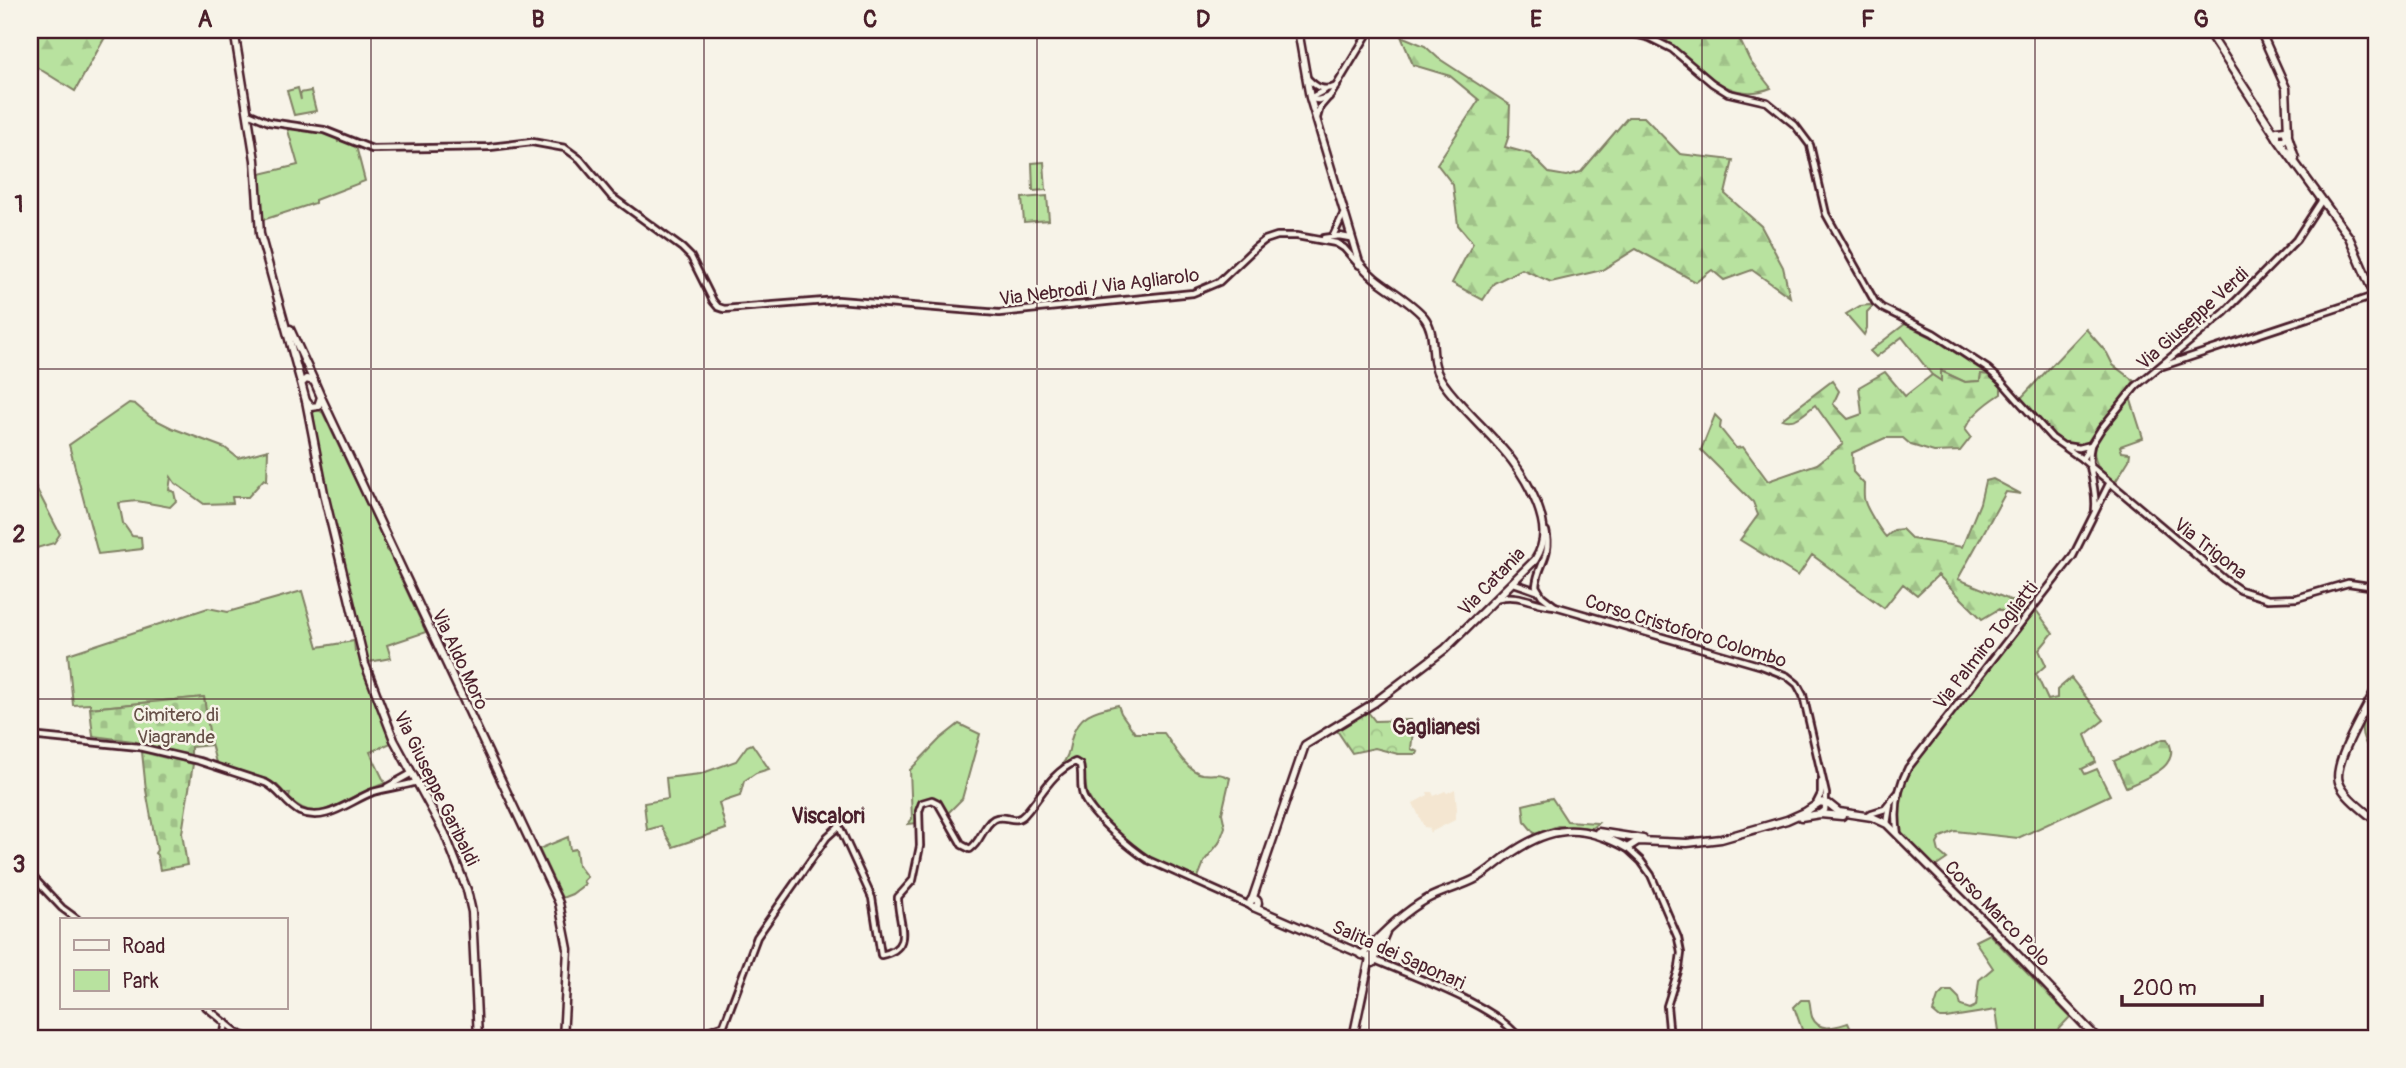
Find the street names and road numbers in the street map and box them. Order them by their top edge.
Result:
street label: Via Giuseppe Verdi [2132,262,2254,375]
street label: Via Nebrodi / Via Agliarolo [998,263,1200,311]
street label: Via Trigona [2169,513,2252,585]
street label: Via Catania [1453,542,1531,621]
street label: Via Palmiro Togliatti [1928,577,2043,715]
street label: Corso Cristoforo Colombo [1582,589,1790,673]
street label: Via Aldo Moro [426,605,494,714]
street label: Via Giuseppe Garibaldi [388,707,484,870]
street label: Corso Marco Polo [1939,856,2055,972]
street label: Salita dei Saponari [1328,915,1469,995]

